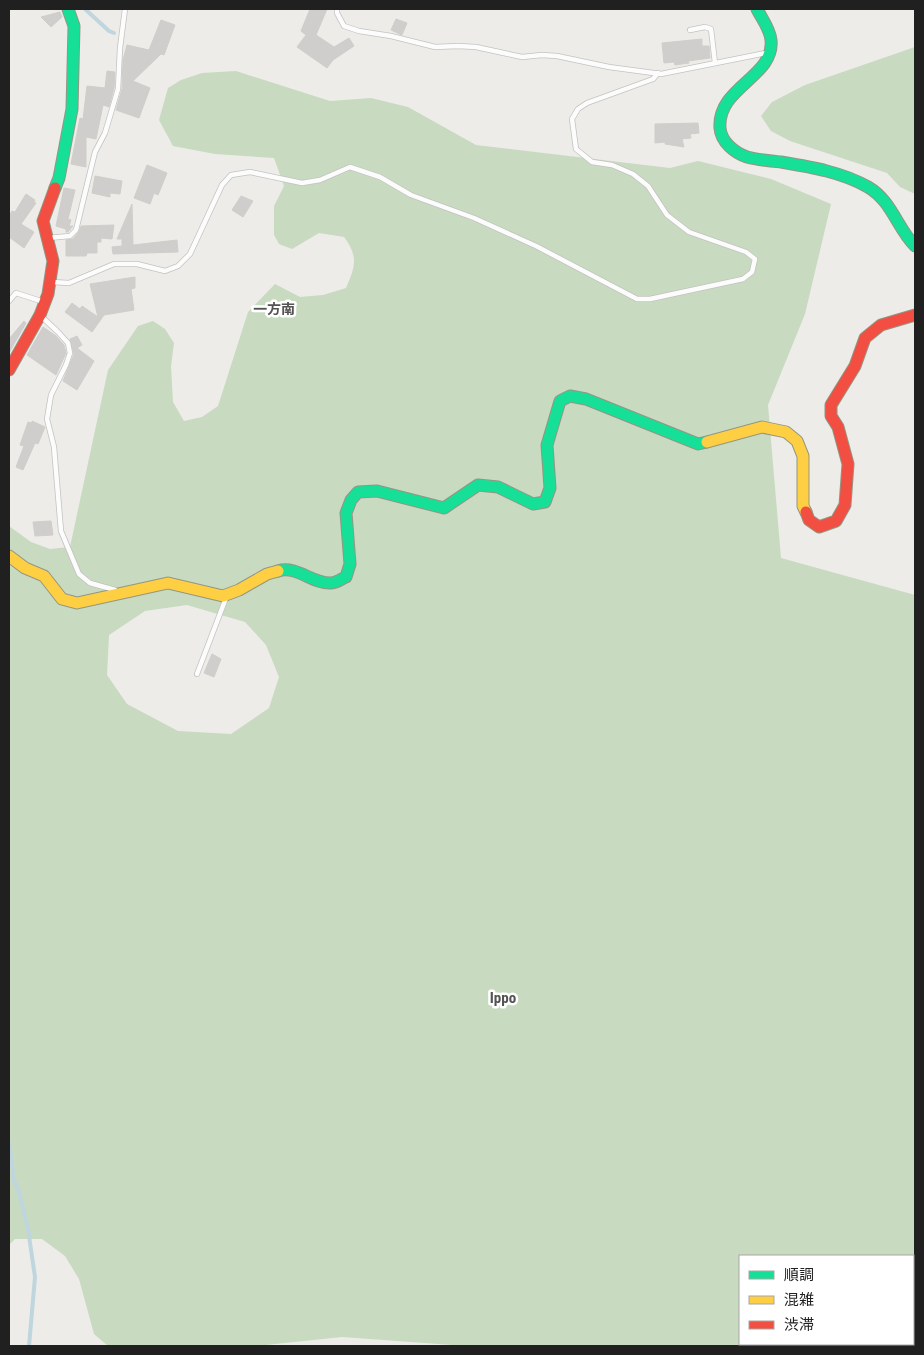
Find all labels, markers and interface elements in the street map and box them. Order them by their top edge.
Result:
district label: 一方南 [253,301,295,317]
district label: Ippo [490,989,516,1007]
legend [739,1255,914,1345]
text: 順調 [784,1266,814,1284]
text: 混雑 [784,1291,814,1309]
text: 渋滞 [784,1316,814,1334]

